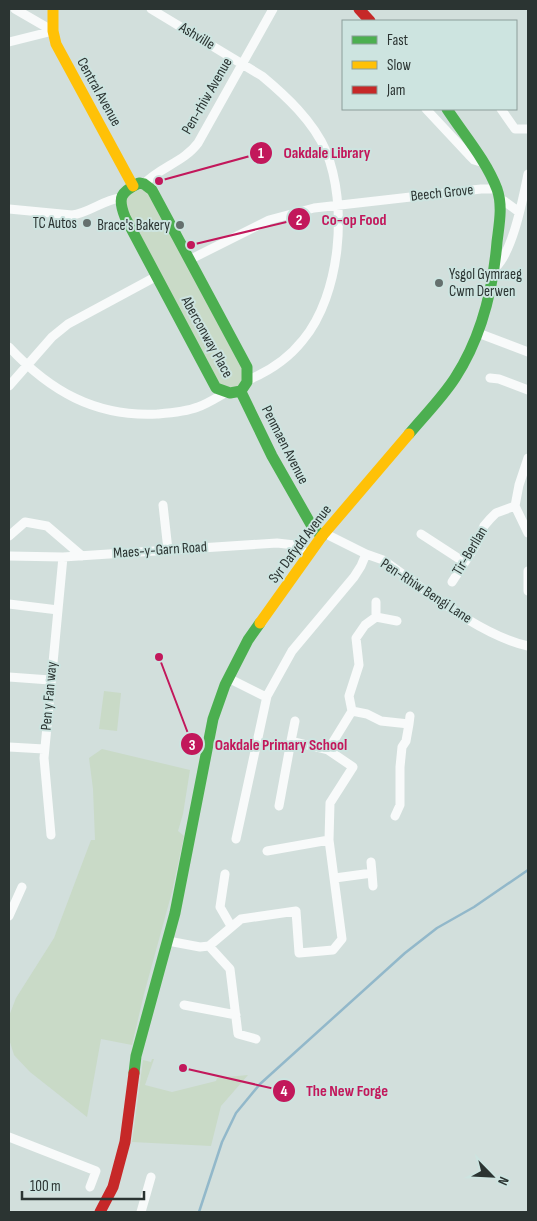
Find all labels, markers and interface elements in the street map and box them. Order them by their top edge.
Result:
street label: Ashville [175,17,218,54]
legend [342,20,517,110]
text: Fast [387,31,409,50]
street label: Central Avenue [72,54,126,130]
street label: Pen-rhiw Avenue [177,54,237,138]
text: Slow [387,56,411,75]
text: Jam [386,81,405,100]
callout: Oakdale Library [249,137,381,168]
text: 1 [258,144,264,163]
text: Oakdale Library [284,144,371,163]
street label: Beech Grove [410,180,474,206]
callout: Co-op Food [286,204,396,235]
text: 2 [296,211,302,230]
text: Co-op Food [322,211,386,230]
place label: TC Autos [33,214,77,233]
place label: Brace's Bakery [97,216,170,235]
marker: TC Autos [81,217,93,229]
marker: Brace's Bakery [174,219,186,231]
place label: Ysgol Gymraeg Cwm Derwen [449,265,522,301]
marker: Ysgol Gymraeg Cwm Derwen [433,277,445,289]
street label: Aberconway Place [176,292,237,381]
street label: Penmaen Avenue [257,403,313,487]
street label: Syr Dafydd Avenue [264,501,336,587]
street label: Tir-Berllan [448,523,492,579]
street label: Maes-y-Garn Road [113,537,207,563]
street label: Pen-Rhiw Bengi Lane [377,554,475,628]
street label: Pen y Fan way [37,661,61,731]
callout: Oakdale Primary School [180,729,357,760]
text: 3 [189,736,196,755]
text: Oakdale Primary School [215,736,347,755]
callout: The New Forge [271,1075,398,1106]
text: 4 [281,1082,288,1101]
text: The New Forge [306,1082,388,1101]
north arrow [467,1151,517,1201]
scale bar [22,1168,145,1200]
text: N [494,1174,513,1188]
text: 100 m [30,1177,61,1196]

